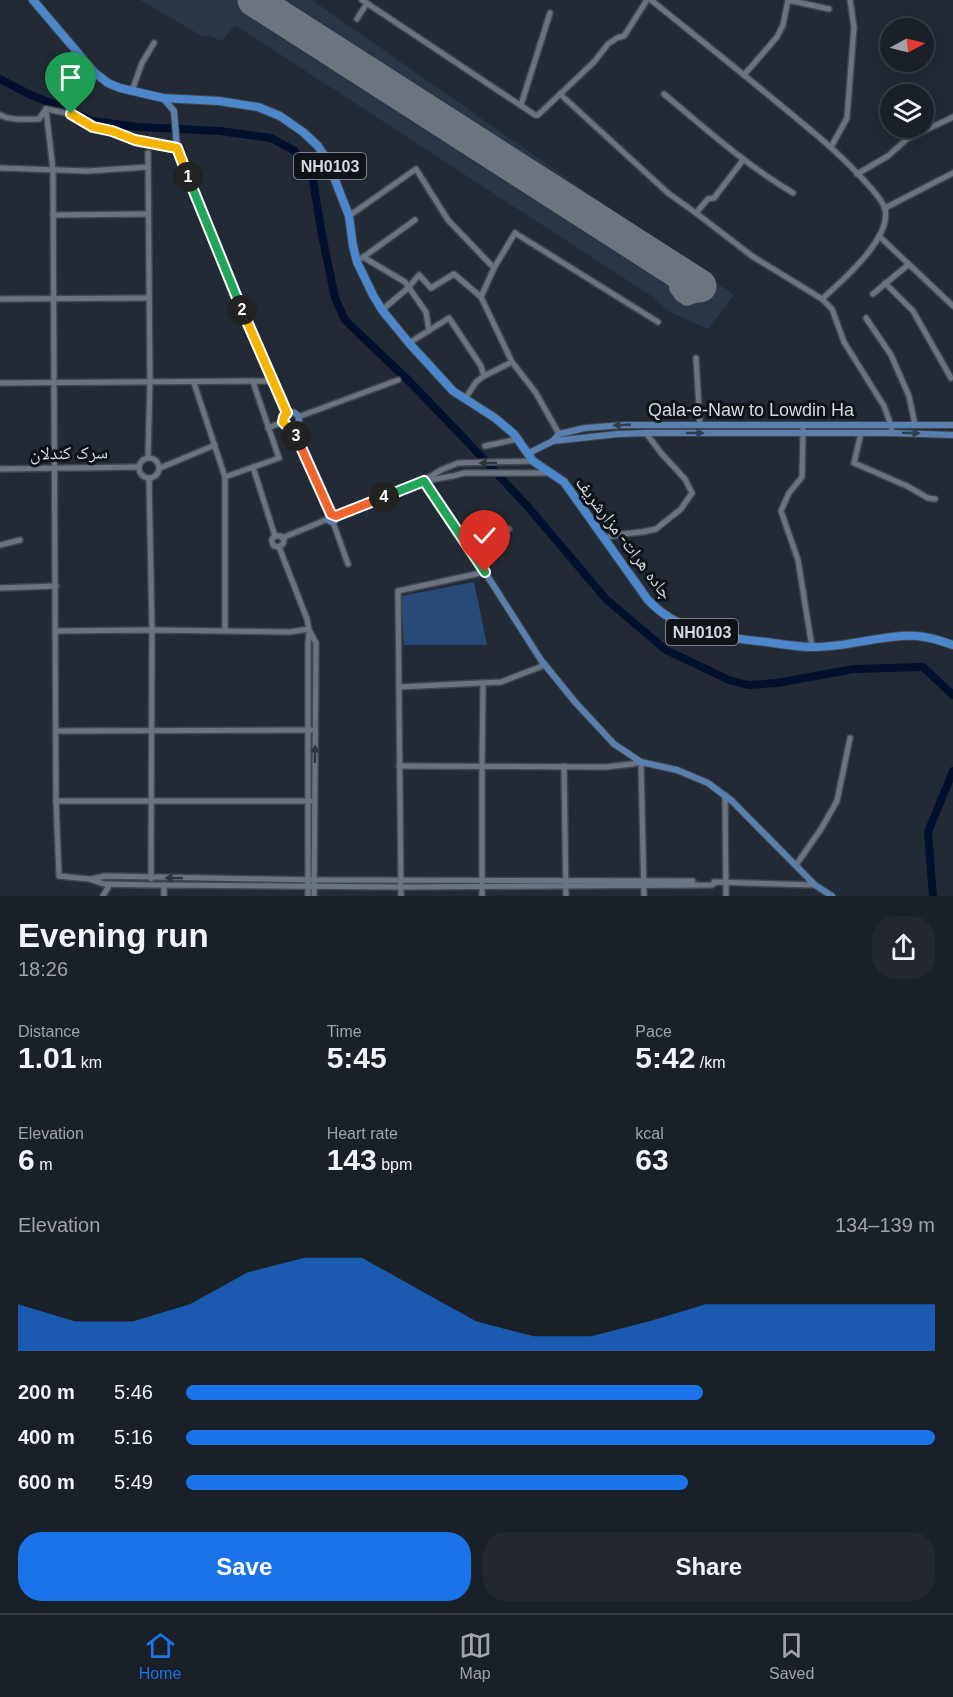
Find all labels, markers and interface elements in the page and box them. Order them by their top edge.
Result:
north arrow [880,18,934,72]
map controls [880,18,934,138]
pin [45,52,96,114]
icon: arrive [54,61,87,94]
button: layers [880,84,934,138]
road number: NH0103 [294,153,366,179]
pin: 1 [173,162,203,192]
text: 1 [184,168,192,185]
pin: 2 [227,295,257,325]
text: 2 [238,301,246,318]
street label: Qala-e-Naw to Lowdin Ha [648,400,855,420]
pin: 3 [281,421,311,451]
one-way arrow [612,421,631,430]
text: 3 [292,427,300,444]
one-way arrow [685,428,704,438]
one-way arrow [901,428,920,438]
street label: سرک کندلان [30,442,108,465]
one-way arrow [478,458,497,468]
street label: جاده هرات- مزارشریف [571,473,677,603]
pin: 4 [369,482,399,512]
text: 4 [380,488,388,505]
pin [459,510,510,572]
icon: check [468,519,501,552]
road number: NH0103 [666,619,738,645]
one-way arrow [311,744,320,763]
one-way arrow [165,873,184,883]
button: share [872,916,935,979]
text: Evening run [18,917,209,954]
text: 18:26 [18,958,68,980]
text: Distance [18,1023,80,1040]
text: Time [327,1023,362,1040]
text: Pace [635,1023,672,1040]
text: 1.01 [18,1041,76,1074]
text: 5:45 [327,1041,387,1074]
text: 5:42 [635,1041,695,1074]
text: km [76,1054,102,1071]
text: /km [695,1054,726,1071]
text: Elevation [18,1125,84,1142]
text: Heart rate [327,1125,398,1142]
text: kcal [635,1125,664,1142]
text: 6 [18,1143,35,1176]
text: 143 [327,1143,377,1176]
text: 63 [635,1143,669,1176]
text: m [35,1156,52,1173]
text: bpm [377,1156,412,1173]
text: Elevation [18,1214,100,1236]
text: 134–139 m [835,1214,935,1236]
text: 200 m [18,1381,75,1403]
text: 5:46 [114,1381,153,1403]
text: 400 m [18,1426,75,1448]
text: 5:16 [114,1426,153,1448]
text: 600 m [18,1471,75,1493]
text: 5:49 [114,1471,153,1493]
button: Save [18,1532,471,1601]
button: Share [483,1532,935,1601]
tab: Home [139,1629,181,1683]
tab: Map [459,1629,492,1683]
tab: Saved [769,1629,814,1683]

